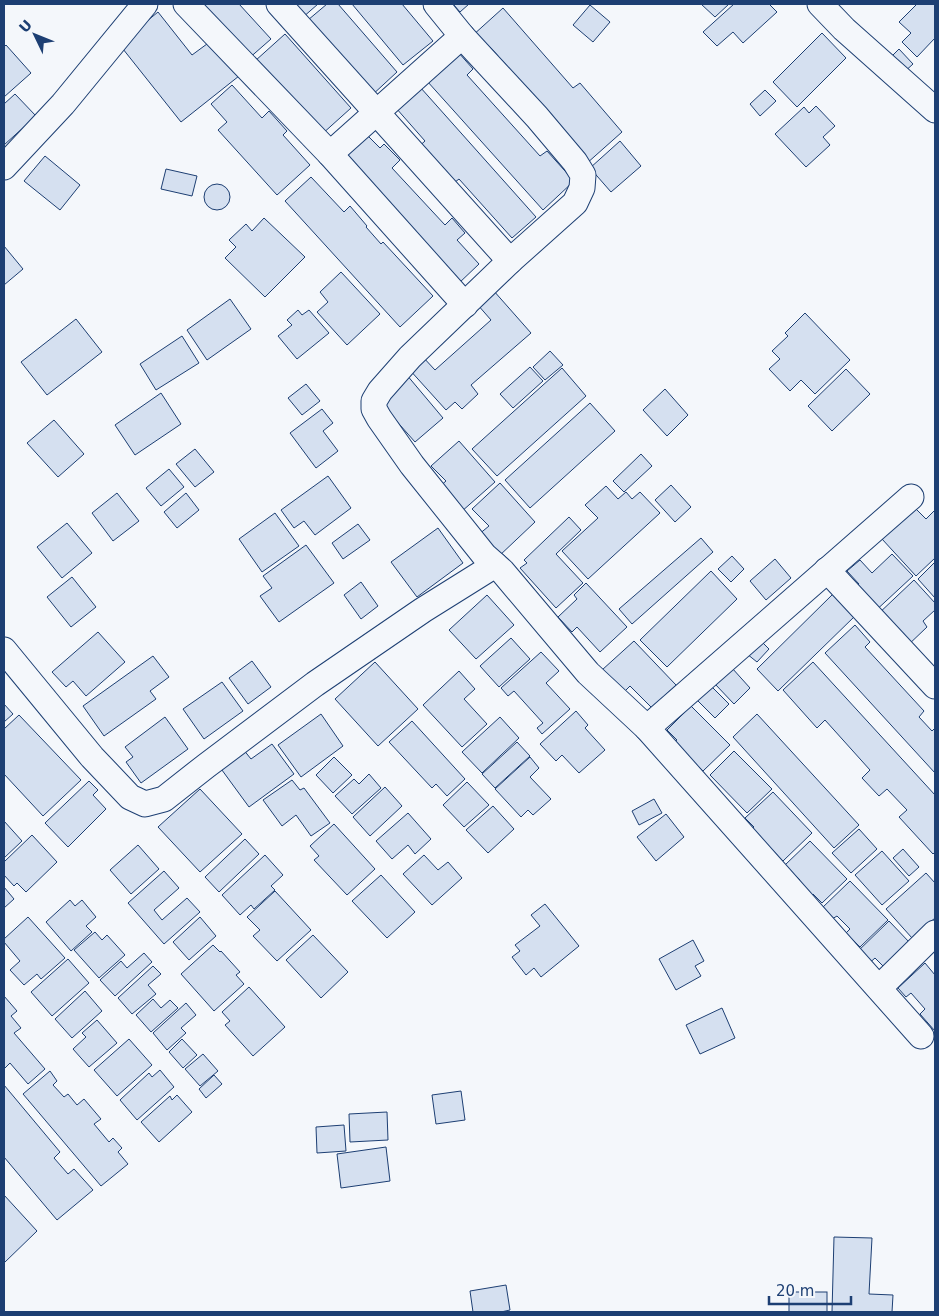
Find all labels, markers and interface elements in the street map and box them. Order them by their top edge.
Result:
north arrow [10,10,60,60]
text: U [16,17,35,36]
scale bar [769,1274,852,1306]
text: 20 m [776,1282,814,1300]

